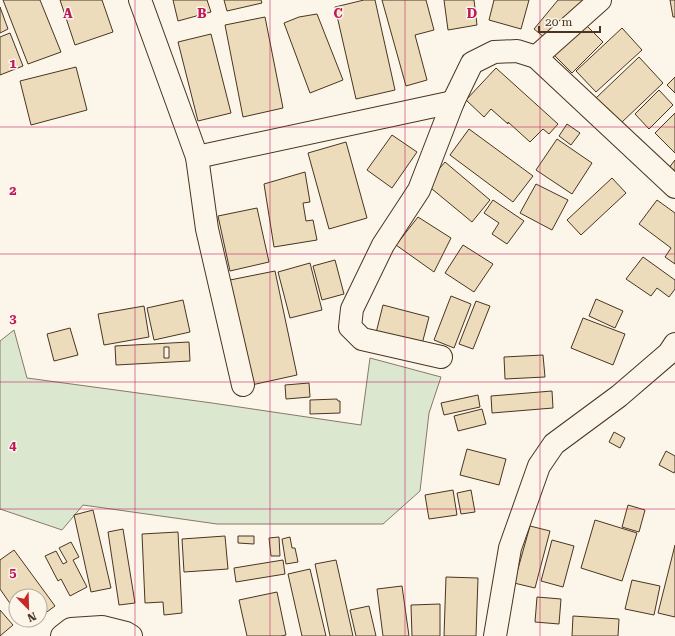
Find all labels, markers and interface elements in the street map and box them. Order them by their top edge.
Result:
text: A [63,6,73,21]
text: B [197,6,207,21]
text: C [333,6,343,21]
text: D [467,6,477,21]
scale bar [539,8,600,34]
text: 20 m [545,15,572,29]
text: 1 [9,56,17,71]
text: 2 [9,183,17,198]
text: 3 [9,311,17,326]
text: 4 [9,438,17,453]
text: 5 [9,565,17,580]
north arrow [8,588,48,628]
text: N [25,609,38,625]

